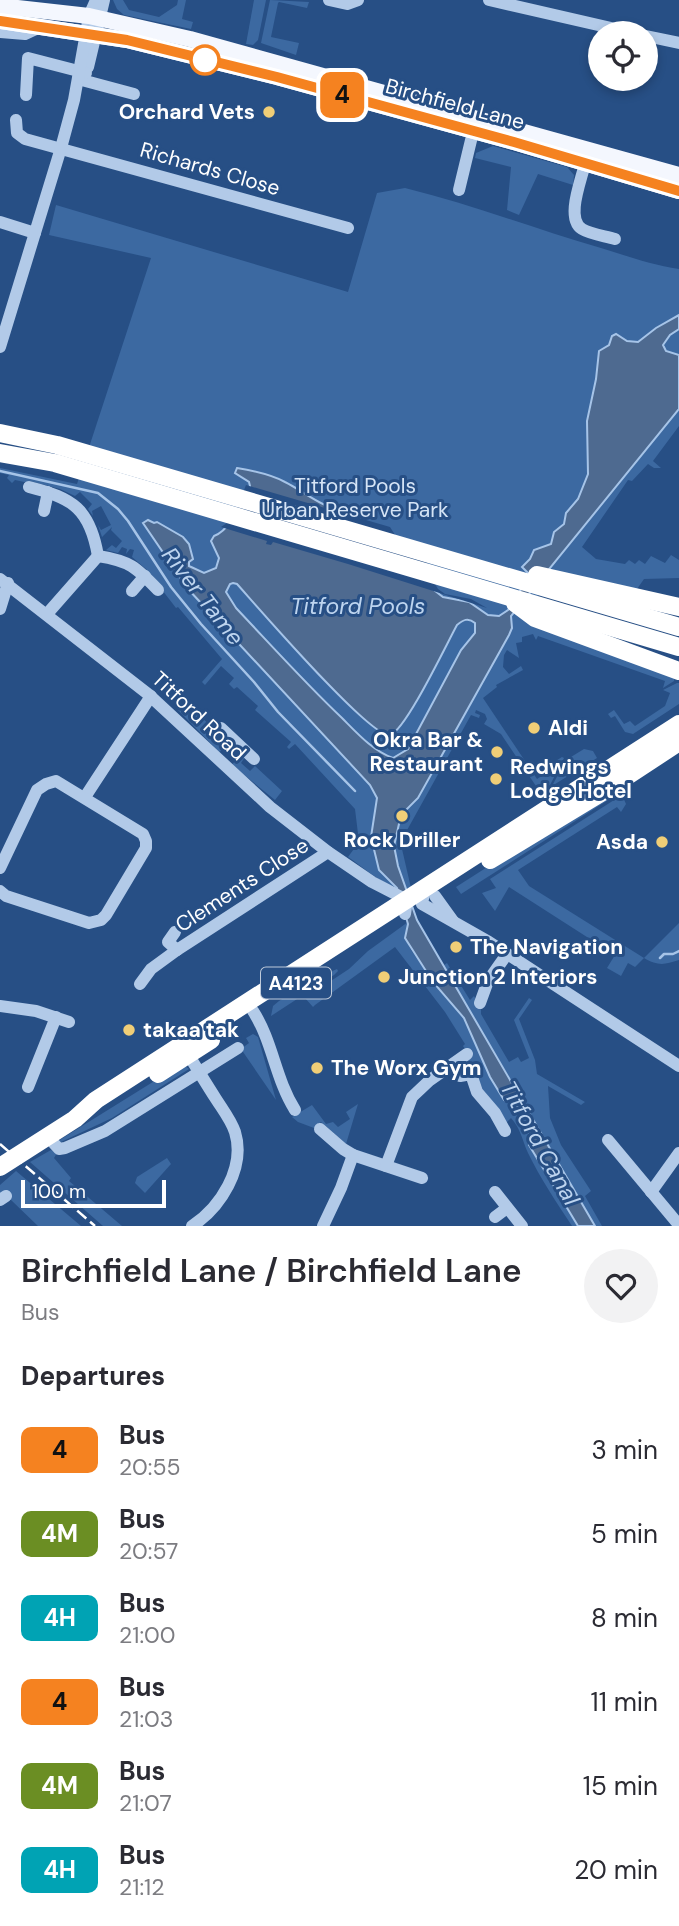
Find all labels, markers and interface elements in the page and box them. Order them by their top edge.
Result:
map controls [588,21,658,91]
button: locate [588,21,658,91]
unlabelled marker [190,45,220,75]
line badge: 4 [319,72,365,118]
street label: Birchfield Lane [382,72,528,136]
text: 4 [334,79,350,110]
place label: Orchard Vets [119,98,255,126]
marker: Orchard Vets [261,104,277,120]
street label: Richards Close [137,136,283,202]
park label: Titford Pools Urban Reserve Park [261,472,449,524]
water label: River Tame [155,541,251,651]
water label: Titford Pools [291,591,425,621]
street label: Titford Road [146,665,252,767]
place label: Aldi [548,714,588,742]
marker: Aldi [526,720,542,736]
place label: Okra Bar & Restaurant [370,726,483,778]
marker: Okra Bar & Restaurant [489,744,505,760]
place label: Redwings Lodge Hotel [510,753,632,805]
marker: Redwings Lodge Hotel [488,771,504,787]
marker: Rock Driller [394,808,410,824]
place label: Rock Driller [344,826,461,854]
place label: Asda [596,828,648,856]
street label: Clements Close [170,831,314,939]
marker: Asda [654,834,670,850]
place label: The Navigation [470,933,623,961]
marker: The Navigation [448,939,464,955]
place label: Junction 2 Interiors [398,963,598,991]
road number: A4123 [261,967,331,998]
marker: Junction 2 Interiors [376,969,392,985]
place label: takaa tak [143,1016,239,1044]
marker: takaa tak [121,1022,137,1038]
place label: The Worx Gym [331,1054,481,1082]
marker: The Worx Gym [309,1060,325,1076]
water label: Titford Canal [493,1075,587,1211]
scale bar [21,1177,166,1209]
text: 100 m [32,1179,86,1204]
text: Birchfield Lane / Birchfield Lane [21,1249,521,1292]
button: heart [584,1249,658,1323]
text: Bus [21,1297,60,1327]
text: Departures [21,1359,165,1393]
text: Bus [119,1418,165,1452]
text: 3 min [591,1433,658,1467]
text: 4 [52,1434,67,1465]
text: 20:55 [119,1452,180,1482]
text: Bus [119,1502,165,1536]
text: 5 min [591,1517,658,1551]
text: 4M [41,1518,78,1549]
text: 20:57 [119,1536,178,1566]
text: Bus [119,1586,165,1620]
text: 8 min [591,1601,658,1635]
text: 4H [43,1602,76,1633]
text: 21:00 [119,1620,176,1650]
text: Bus [119,1670,165,1704]
text: 11 min [591,1685,658,1719]
text: 4 [52,1686,67,1717]
text: 21:03 [119,1704,173,1734]
text: Bus [119,1754,165,1788]
text: 15 min [583,1769,658,1803]
text: 4M [41,1770,78,1801]
text: 21:07 [119,1788,172,1818]
text: Bus [119,1838,165,1872]
text: 20 min [574,1853,658,1887]
text: 4H [43,1854,76,1885]
text: 21:12 [119,1872,165,1902]

